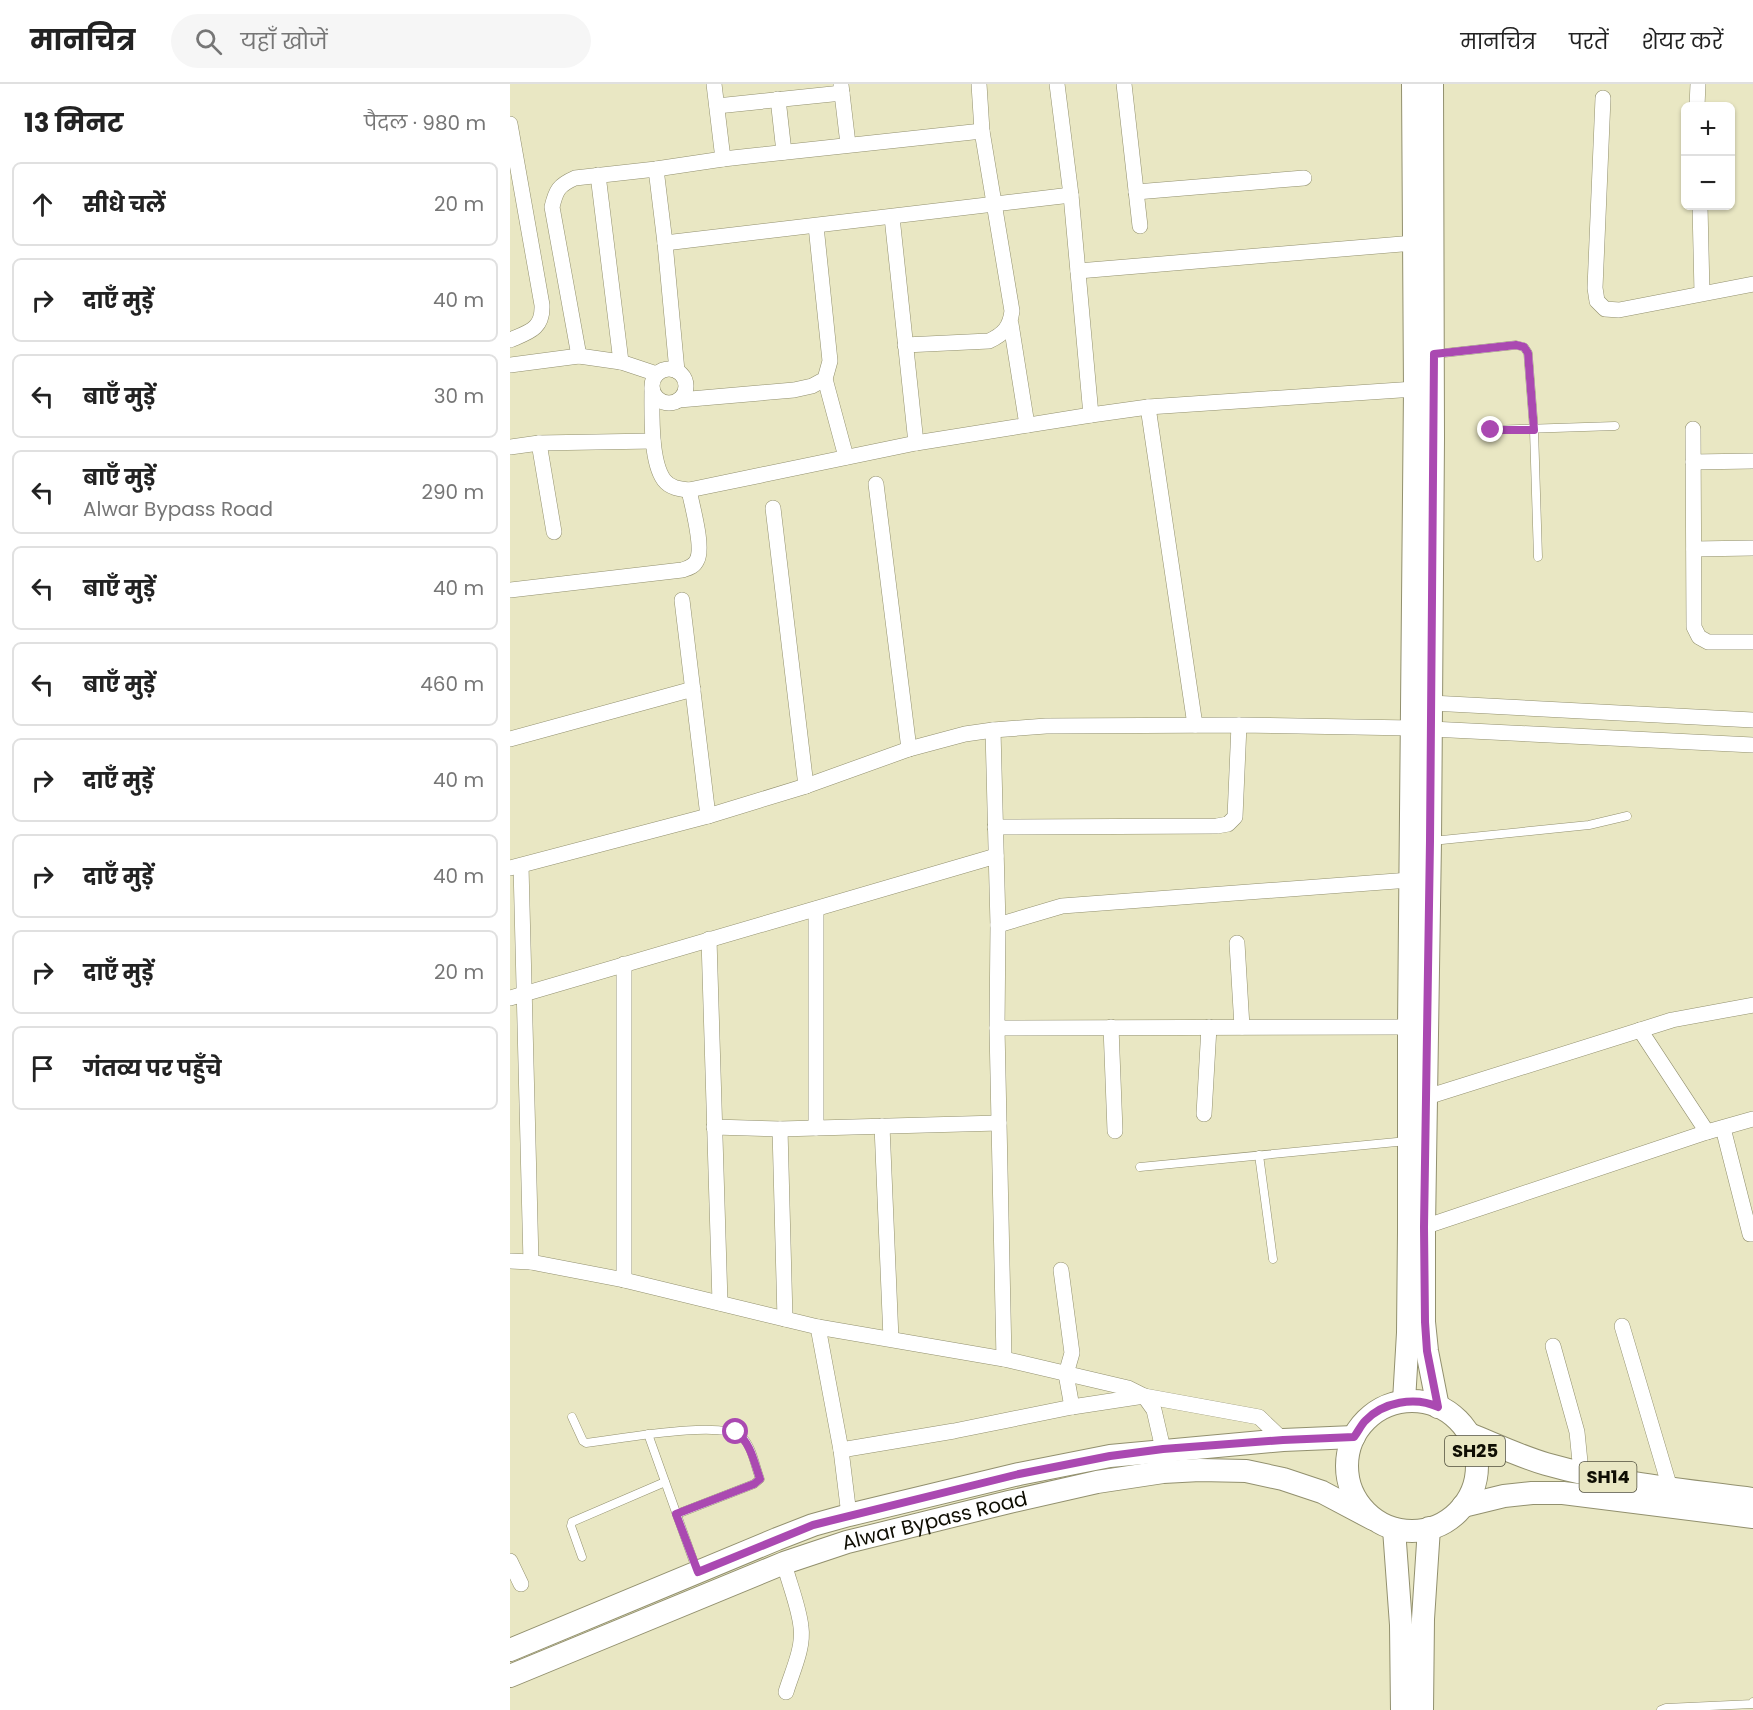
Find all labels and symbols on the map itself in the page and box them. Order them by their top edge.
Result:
route end [1477,416,1503,442]
route start [722,1418,748,1444]
road number: SH25 [1445,1436,1505,1466]
road number: SH14 [1580,1462,1636,1492]
street label: Alwar Bypass Road [839,1484,1030,1557]

